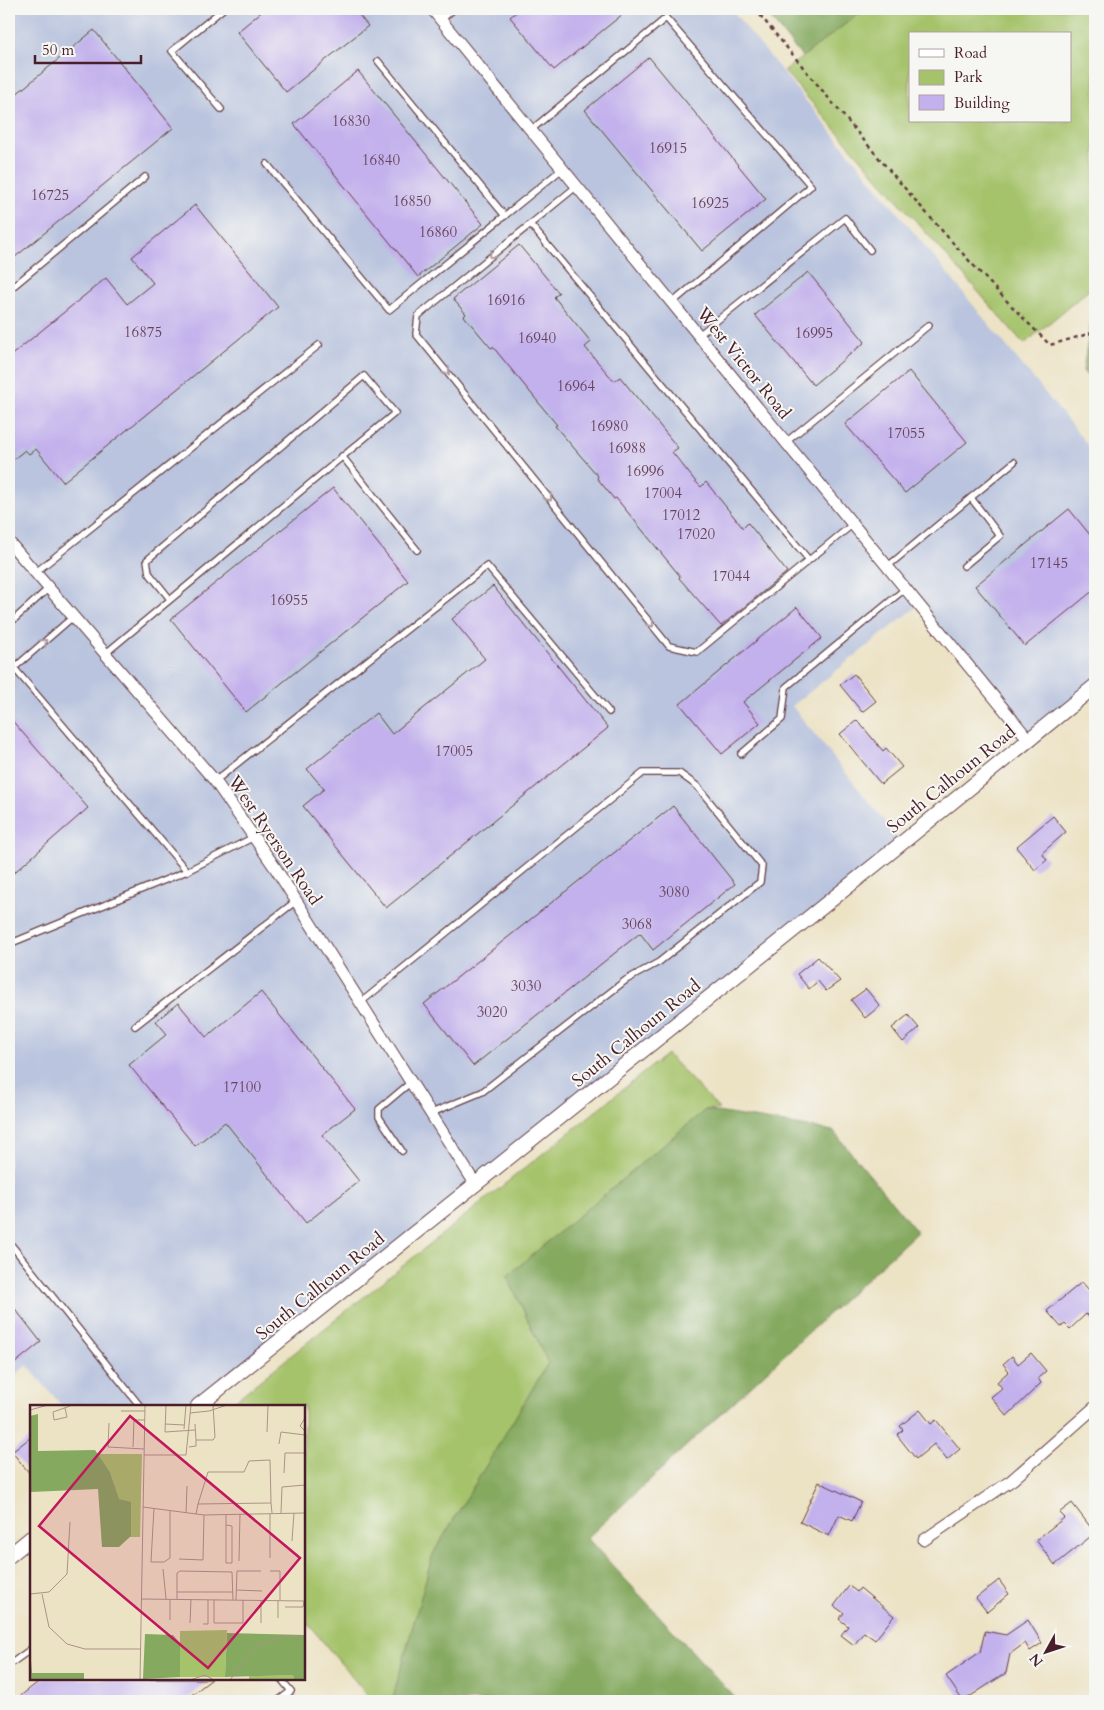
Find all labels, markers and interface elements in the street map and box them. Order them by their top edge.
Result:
scale bar [35,32,141,64]
legend [909,32,1072,122]
text: 50 m [42,40,74,60]
text: Road [954,43,987,63]
text: Park [954,67,983,87]
text: Building [954,93,1010,113]
house number: 16830 [332,111,371,131]
house number: 16915 [649,138,687,158]
house number: 16840 [362,150,401,170]
house number: 16725 [31,185,69,205]
house number: 16850 [393,191,432,211]
house number: 16925 [691,193,729,213]
house number: 16860 [419,222,458,242]
one-way arrow [489,250,498,259]
house number: 16916 [487,290,526,310]
street label: West Victor Road [690,301,797,425]
house number: 16875 [124,322,162,342]
house number: 16995 [795,323,833,343]
house number: 16940 [518,328,557,348]
one-way arrow [441,366,450,375]
house number: 16964 [557,376,596,396]
house number: 16980 [590,416,629,436]
house number: 17055 [887,423,925,443]
house number: 16988 [608,438,646,458]
house number: 16996 [626,461,665,481]
house number: 17004 [644,483,683,503]
one-way arrow [544,492,552,501]
house number: 17012 [662,505,701,525]
house number: 17020 [677,524,716,544]
house number: 17145 [1030,553,1068,573]
house number: 17044 [712,566,751,586]
house number: 16955 [270,590,308,610]
one-way arrow [646,619,655,628]
one-way arrow [38,639,47,648]
street label: South Calhoun Road [882,719,1021,839]
house number: 17005 [435,741,473,761]
street label: West Ryerson Road [221,770,328,910]
house number: 3080 [659,882,690,902]
house number: 3068 [622,914,652,934]
street label: South Calhoun Road [567,973,706,1093]
house number: 3030 [511,976,542,996]
house number: 3020 [477,1002,508,1022]
house number: 17100 [223,1077,262,1097]
street label: South Calhoun Road [251,1226,390,1346]
inset map [30,1405,305,1680]
north arrow [1022,1628,1072,1678]
text: N [1025,1649,1048,1671]

